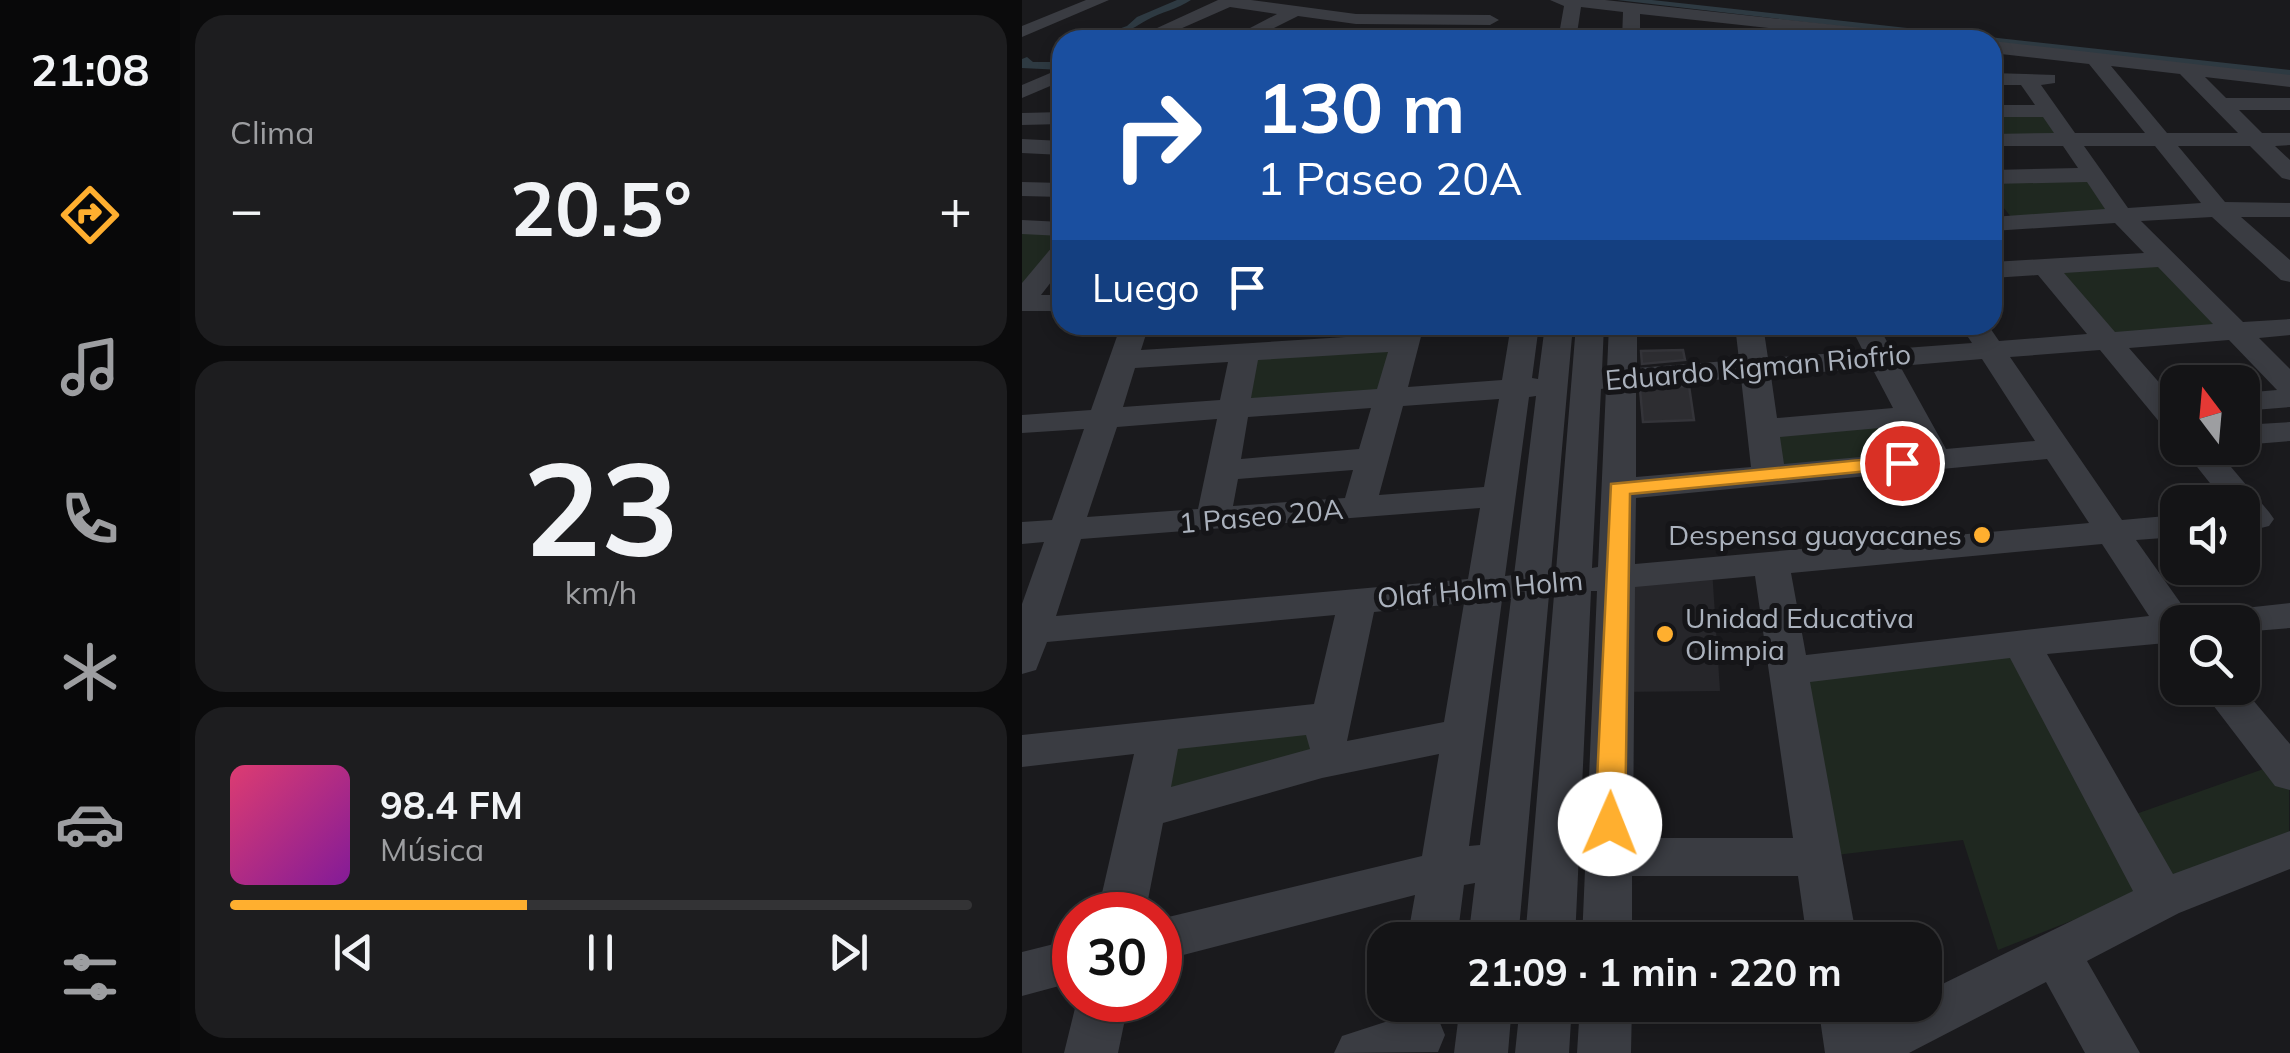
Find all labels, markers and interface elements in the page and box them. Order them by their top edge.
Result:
text: 21:08 [30,41,150,97]
text: 130 m [1257,63,1465,151]
icon: right [1092,70,1222,200]
text: Clima [230,112,314,152]
text: 1 Paseo 20A [1257,150,1522,206]
text: 20.5° [510,161,692,255]
text: − [230,174,263,243]
text: + [939,174,972,243]
icon: directions [55,180,125,250]
icon: arrive [1220,260,1275,315]
text: Luego [1092,264,1200,312]
icon: music [55,332,125,402]
street label: Eduardo Kigman Riofrio [1604,336,1912,397]
north arrow [2160,365,2260,465]
map controls [2160,365,2260,705]
pin [1860,421,1945,506]
text: 23 [523,425,679,589]
icon: arrive [1875,436,1930,491]
icon: phone [55,484,125,554]
button: sound [2160,485,2260,585]
street label: 1 Paseo 20A [1177,491,1345,540]
place label: Despensa guayacanes [1668,517,1962,552]
marker: Despensa guayacanes [1971,524,1993,546]
street label: Olaf Holm Holm [1376,562,1584,615]
text: km/h [565,572,637,612]
place label: Unidad Educativa Olimpia [1685,600,1914,667]
button: search [2160,605,2260,705]
marker: Unidad Educativa Olimpia [1654,623,1676,645]
icon: climate [55,637,125,707]
position arrow [1558,772,1662,876]
text: 98.4 FM [380,781,523,829]
icon: car [55,789,125,859]
text: Música [380,829,484,869]
speed limit sign: 30 [1052,892,1182,1022]
icon: previous [326,925,381,980]
icon: pause [573,925,628,980]
icon: next [821,925,876,980]
icon: filters [55,942,125,1012]
text: 21:09 · 1 min · 220 m [1467,948,1842,996]

